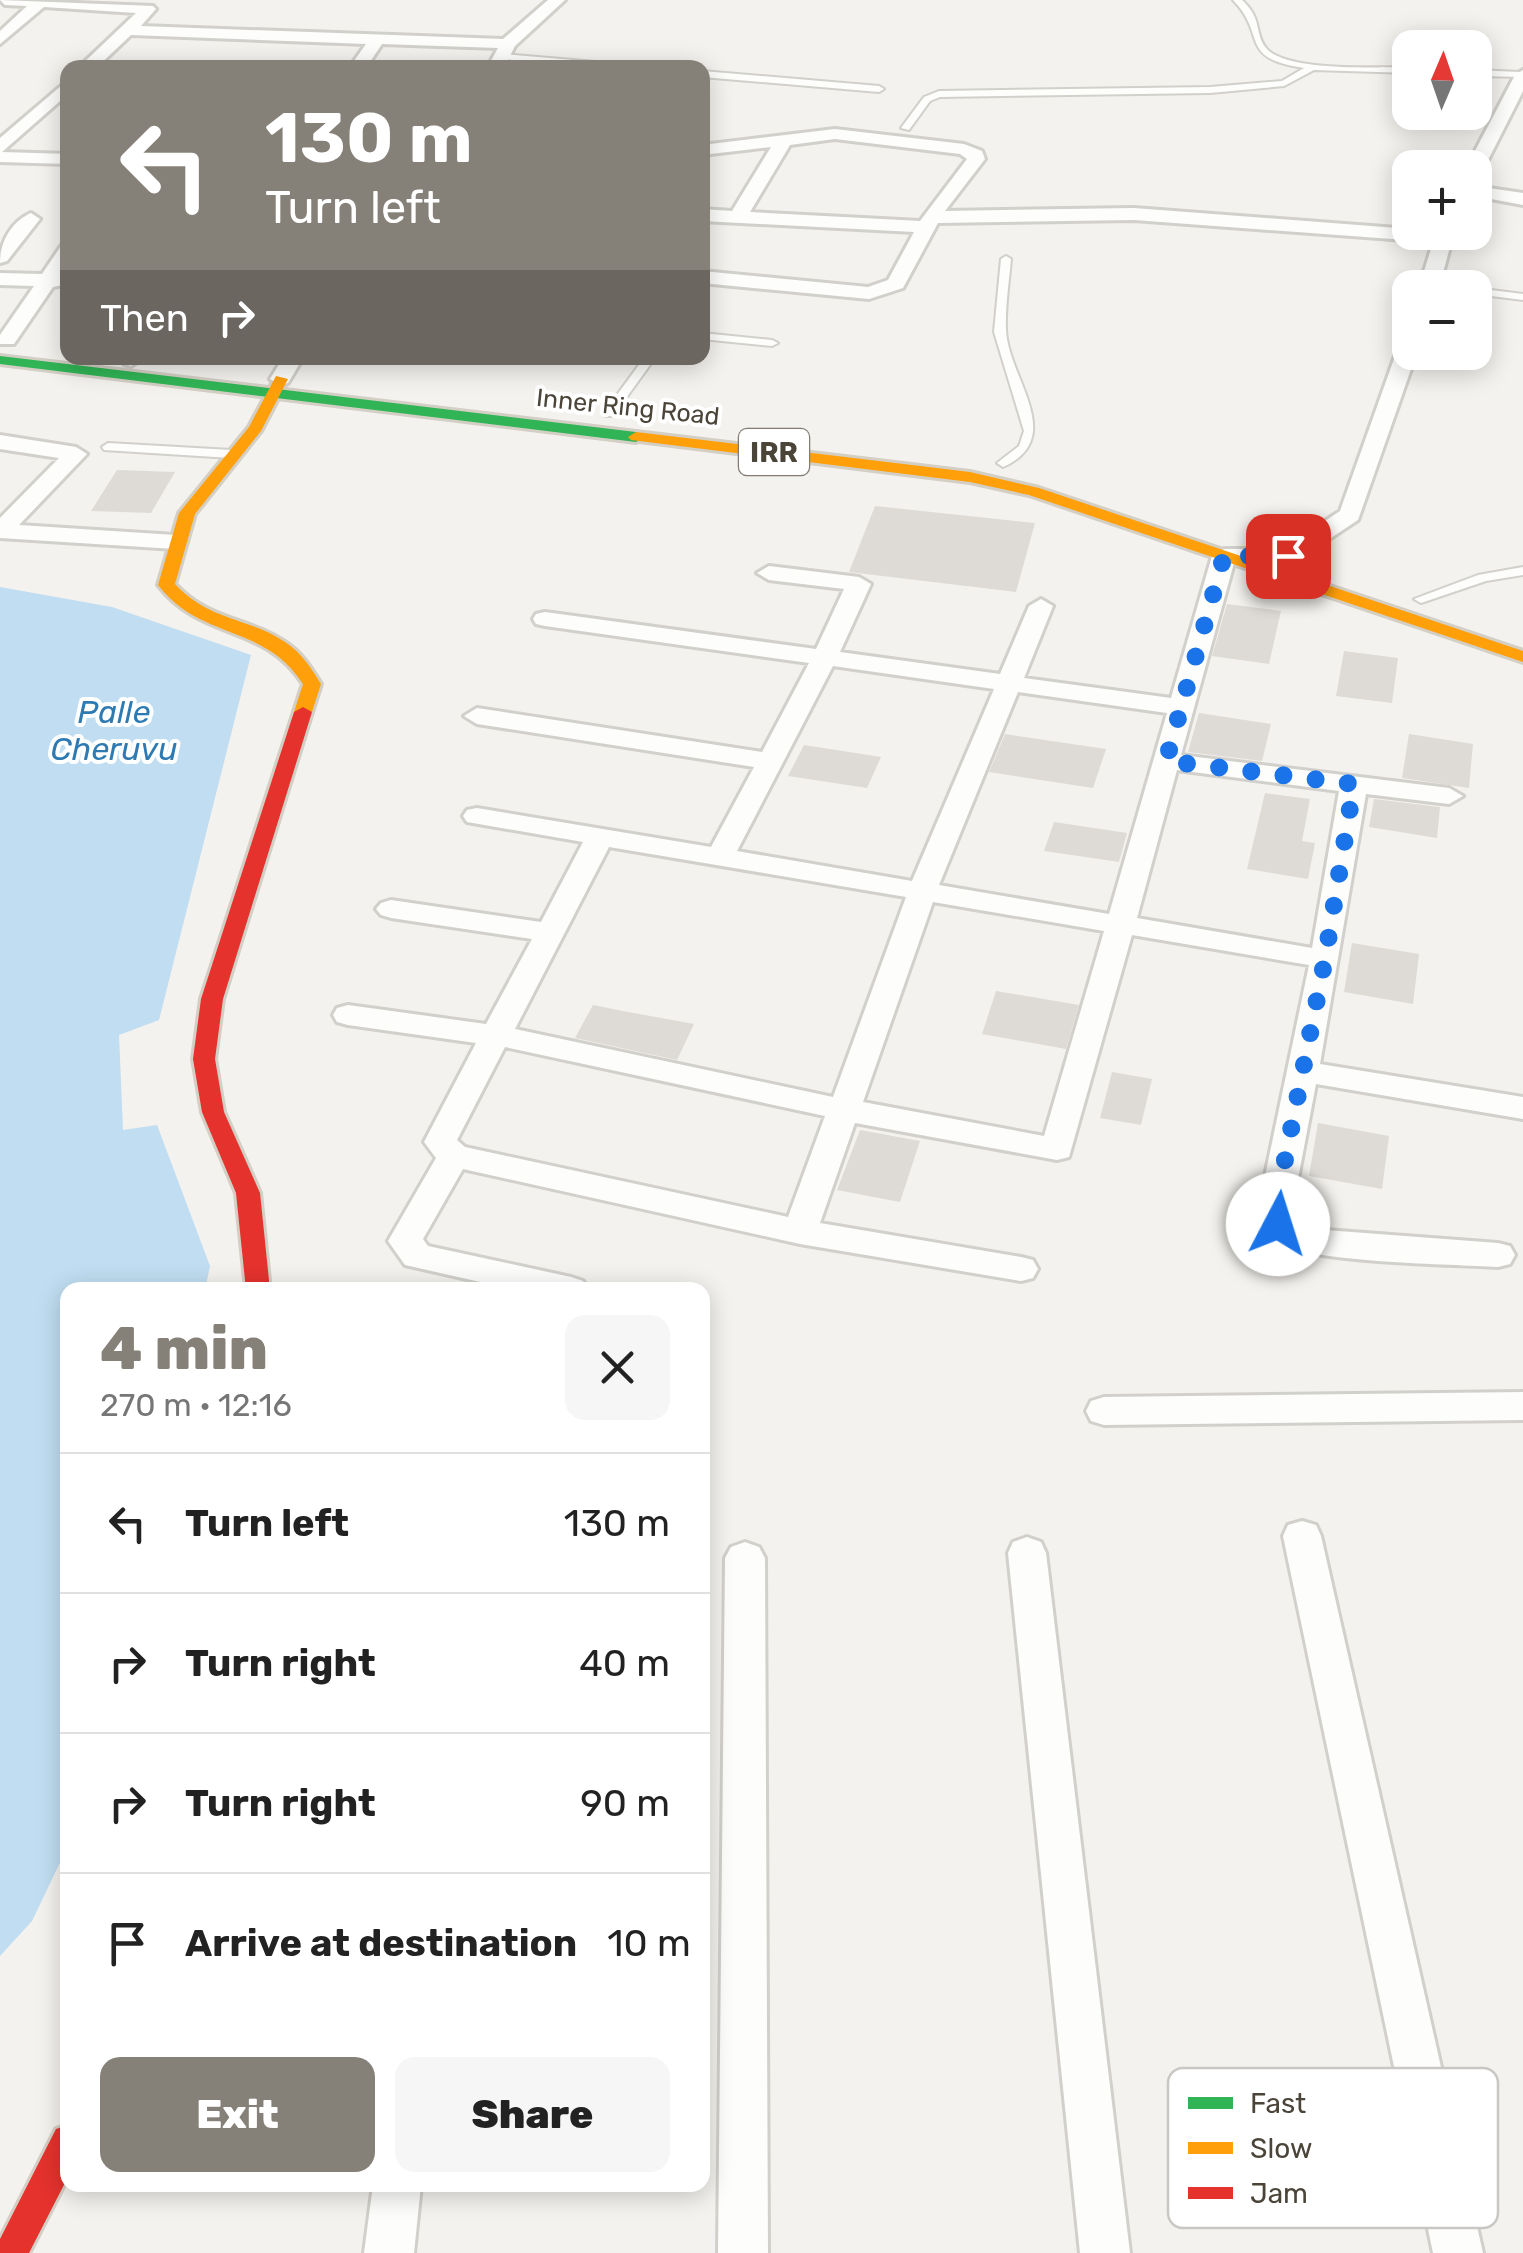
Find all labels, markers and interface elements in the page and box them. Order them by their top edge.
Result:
north arrow [1392,30,1492,130]
map controls [1392,30,1492,370]
text: 130 m [265,97,473,180]
icon: left [100,100,230,230]
button: + [1392,150,1492,250]
text: Turn left [265,181,441,234]
button: − [1392,270,1492,370]
icon: right [209,290,264,345]
text: Then [100,295,189,341]
street label: Inner Ring Road [535,383,721,431]
road number: IRR [739,429,809,475]
pin [1246,514,1331,599]
icon: arrive [1261,529,1316,584]
water label: Palle Cheruvu [50,693,178,768]
position arrow [1226,1172,1330,1276]
text: 4 min [100,1313,268,1384]
button: close [565,1315,670,1420]
text: 270 m · 12:16 [100,1386,292,1424]
icon: left [100,1496,155,1551]
text: Turn left [185,1500,349,1546]
text: 130 m [564,1500,670,1546]
icon: right [100,1636,155,1691]
text: Turn right [185,1640,376,1686]
text: 40 m [579,1640,670,1686]
icon: right [100,1776,155,1831]
text: Turn right [185,1780,376,1826]
text: 90 m [580,1780,670,1826]
icon: arrive [100,1916,155,1971]
text: Arrive at destination [185,1920,577,1966]
text: 10 m [607,1920,691,1966]
button: Exit [100,2057,375,2172]
button: Share [395,2057,670,2172]
legend [1168,2068,1498,2228]
text: Fast [1250,2087,1306,2120]
text: Slow [1250,2132,1312,2165]
text: Jam [1250,2177,1308,2210]

